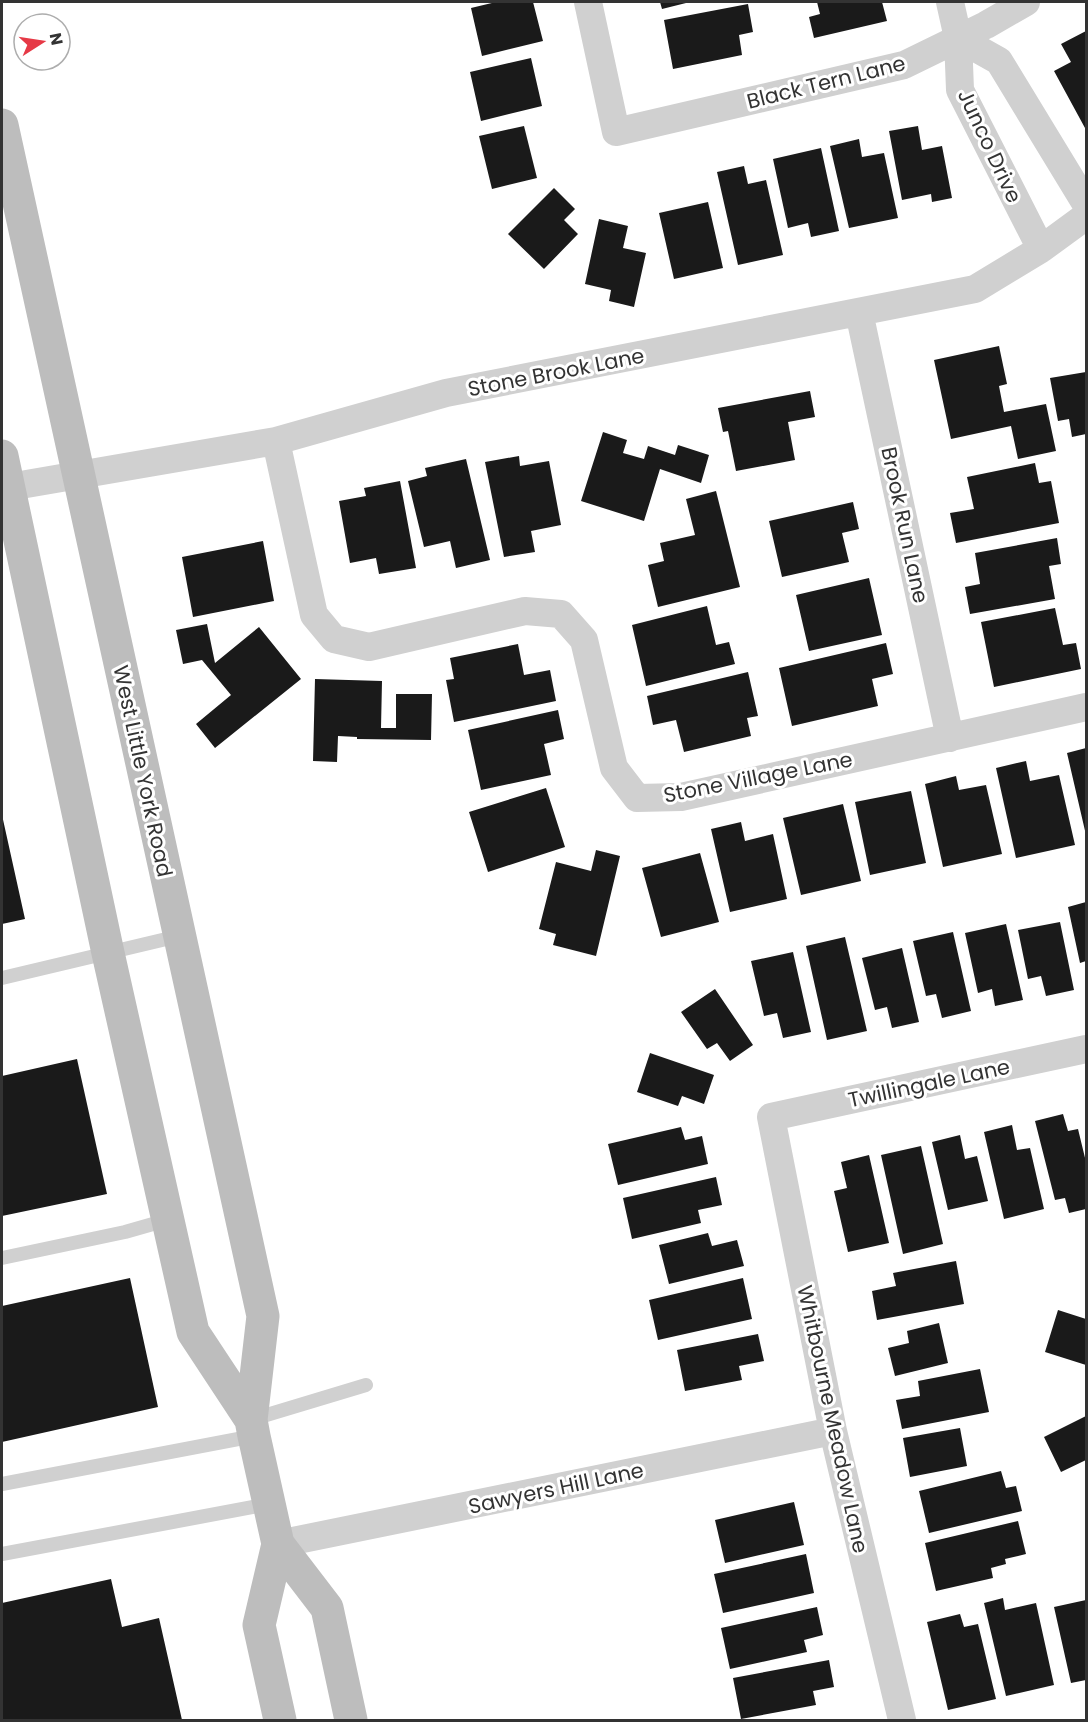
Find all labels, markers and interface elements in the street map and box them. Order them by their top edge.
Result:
north arrow [12,12,72,72]
text: N [44,31,69,47]
street label: Black Tern Lane [744,48,908,116]
street label: Junco Drive [951,84,1029,208]
street label: Stone Brook Lane [465,341,647,403]
street label: Brook Run Lane [874,444,936,606]
street label: West Little York Road [106,663,180,879]
street label: Stone Village Lane [661,744,855,810]
street label: Twillingale Lane [845,1052,1013,1114]
street label: Whitbourne Meadow Lane [790,1282,876,1556]
street label: Sawyers Hill Lane [466,1455,646,1521]

